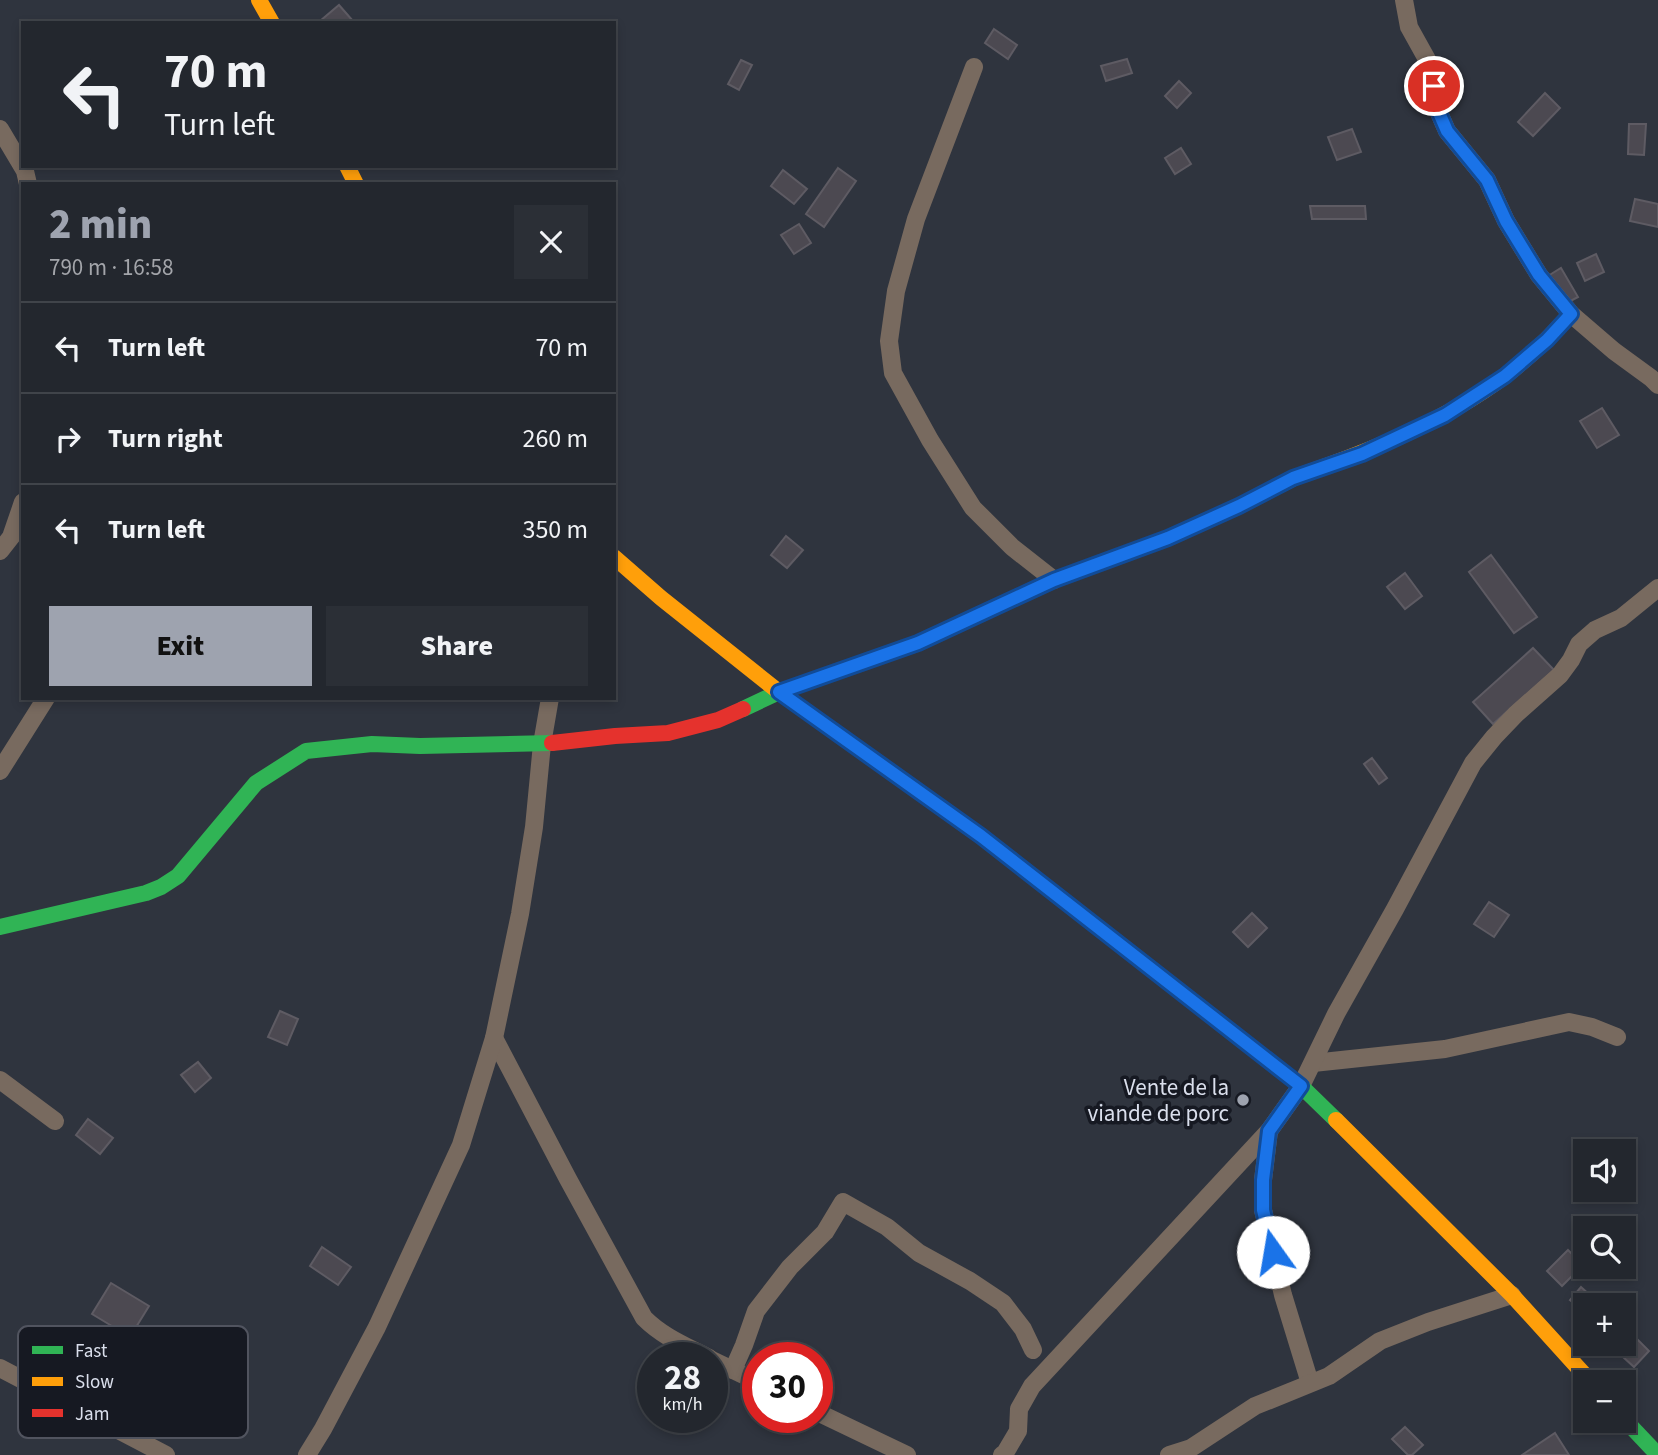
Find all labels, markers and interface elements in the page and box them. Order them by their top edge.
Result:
text: 70 m [164,37,268,107]
icon: left [49,49,140,140]
pin [1404,56,1464,116]
icon: arrive [1415,67,1453,105]
text: Turn left [164,102,275,148]
text: 2 min [49,195,152,255]
button: close [514,205,588,279]
text: 790 m · 16:58 [49,251,173,284]
icon: left [49,329,87,367]
text: Turn left [108,329,205,366]
text: 70 m [535,329,588,366]
icon: right [49,420,87,458]
text: Turn right [108,420,223,457]
text: 260 m [522,420,588,457]
icon: left [49,511,87,549]
text: Turn left [108,511,205,548]
text: 350 m [522,511,588,548]
button: Exit [49,606,312,686]
button: Share [326,606,588,686]
place label: Vente de la viande de porc [1087,1071,1229,1130]
marker: Vente de la viande de porc [1235,1092,1251,1108]
map controls [1573,1139,1636,1433]
button: sound [1573,1139,1636,1202]
position arrow [1236,1215,1310,1289]
button: search [1573,1216,1636,1279]
button: + [1573,1293,1636,1356]
legend [18,1326,248,1438]
text: Fast [75,1338,108,1365]
speed limit sign: 30 [742,1342,833,1433]
text: 28 [664,1353,701,1403]
text: Slow [75,1369,114,1396]
button: − [1573,1370,1636,1433]
text: km/h [663,1392,702,1417]
text: Jam [75,1401,109,1428]

